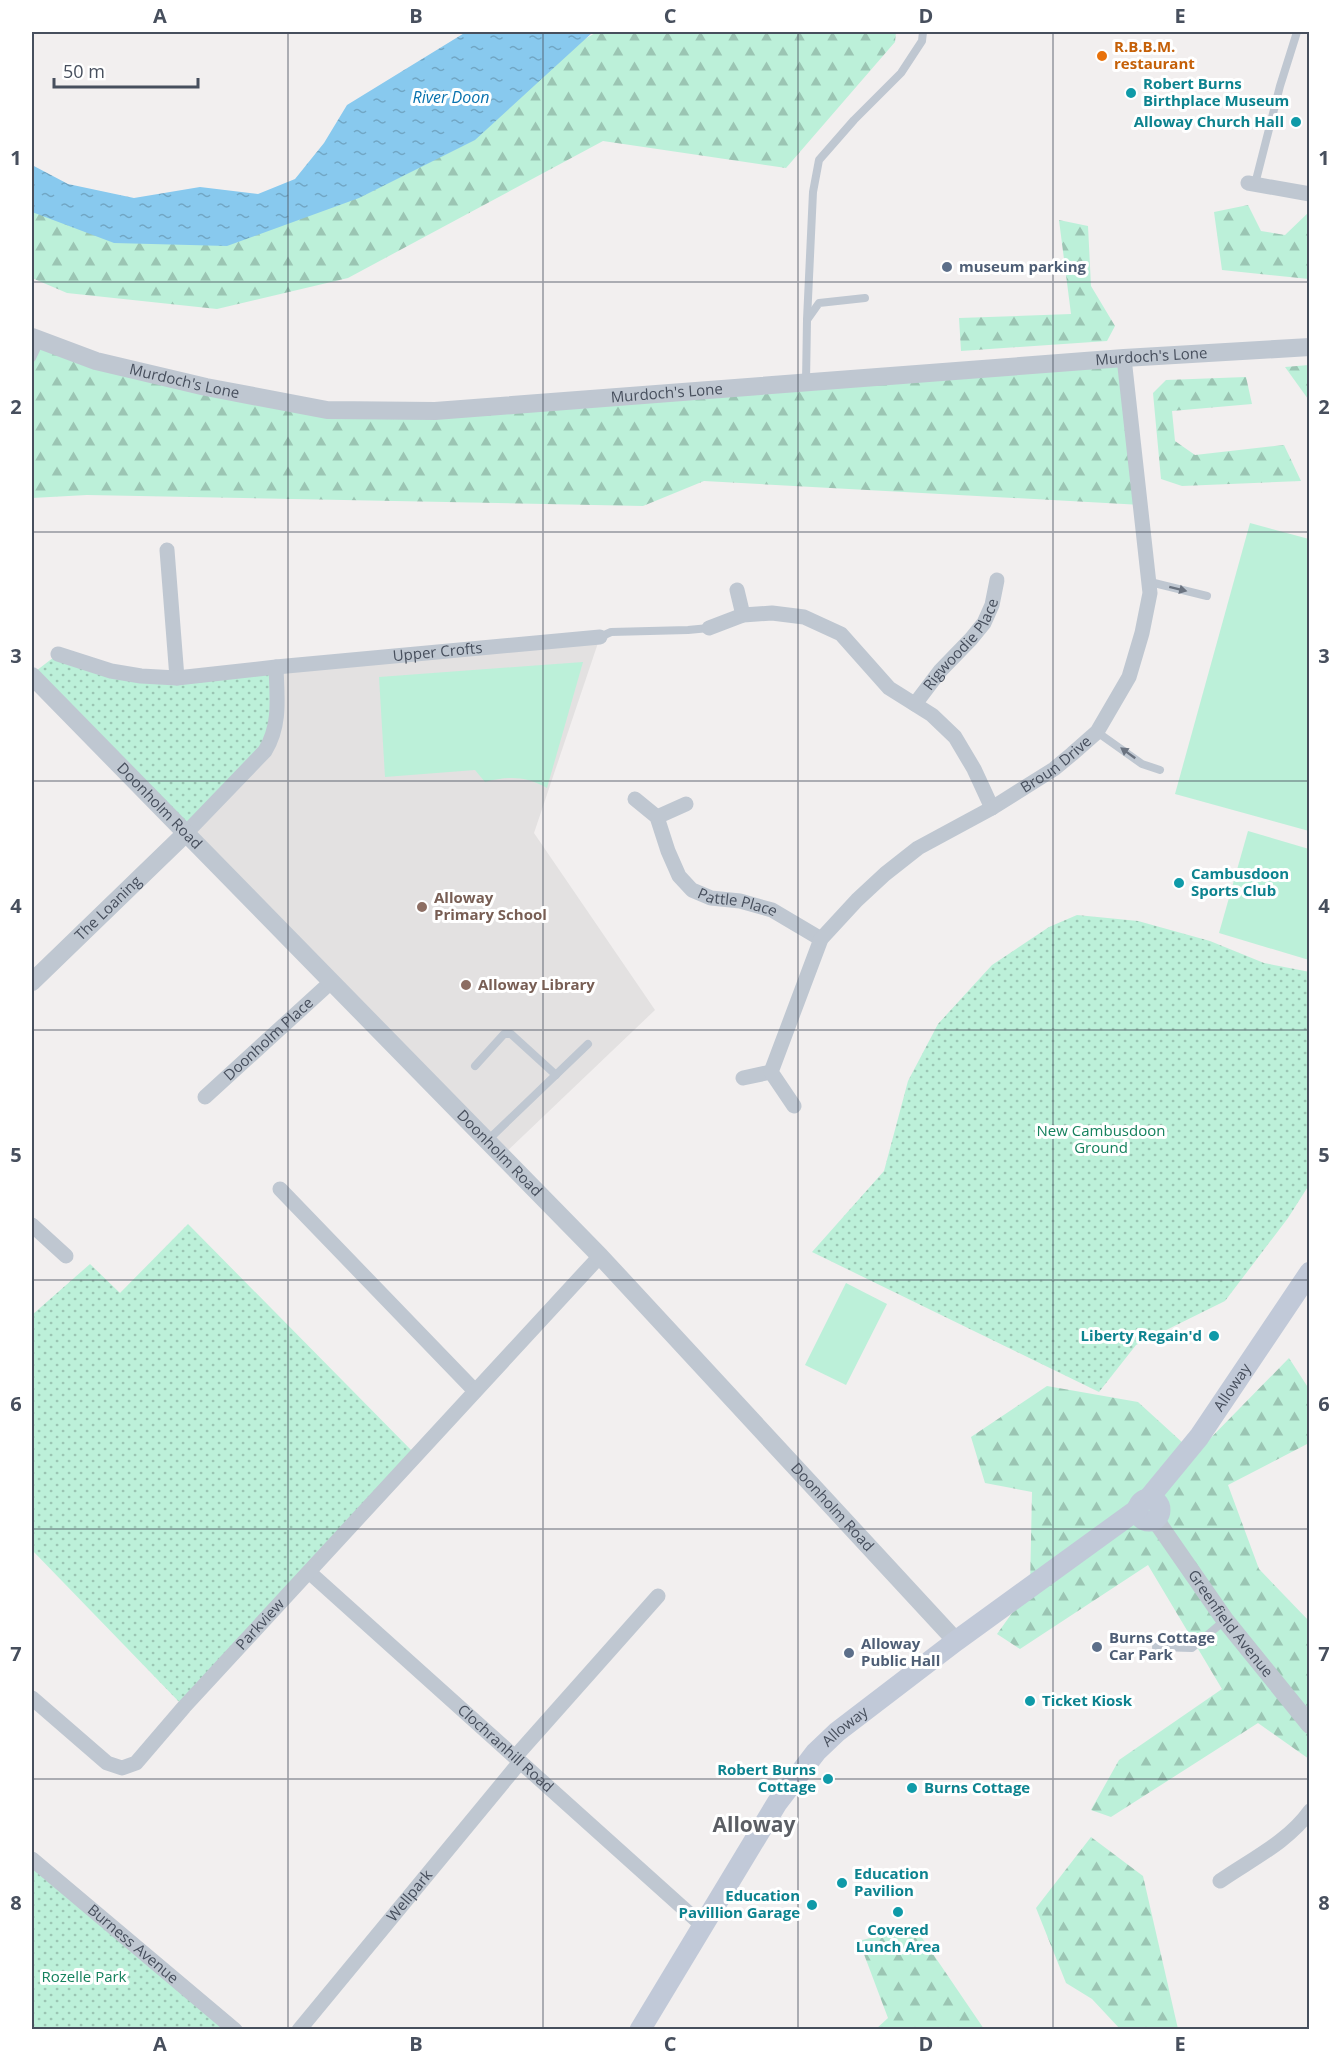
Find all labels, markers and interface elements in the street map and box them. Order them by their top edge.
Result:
text: A [153,2,167,29]
text: B [409,2,423,29]
text: C [664,2,677,29]
text: D [919,2,933,29]
text: E [1174,2,1186,29]
place label: R.B.B.M. restaurant [1114,36,1195,73]
marker: R.B.B.M. restaurant [1095,49,1109,63]
scale bar [54,51,198,89]
text: 50 m [63,59,105,83]
place label: Robert Burns Birthplace Museum [1143,73,1289,110]
water label: River Doon [413,86,489,108]
marker: Robert Burns Birthplace Museum [1124,86,1138,100]
place label: Alloway Church Hall [1134,111,1284,131]
marker: Alloway Church Hall [1289,115,1303,129]
text: 1 [10,144,22,171]
text: 1 [1318,144,1330,171]
place label: museum parking [959,256,1086,276]
marker: museum parking [940,260,954,274]
street label: Murdoch's Lone [1094,342,1208,369]
street label: Murdoch's Lone [127,358,241,402]
street label: Murdoch's Lone [610,378,723,406]
text: 2 [10,393,22,420]
text: 2 [1318,393,1330,420]
one-way arrow [1169,585,1188,595]
street label: Rigwoodie Place [918,597,1002,694]
street label: Upper Crofts [392,637,483,665]
text: 3 [10,642,22,669]
text: 3 [1318,642,1330,669]
street label: Broun Drive [1016,731,1095,797]
one-way arrow [1120,747,1136,759]
street label: Doonholm Road [113,758,207,853]
place label: Cambusdoon Sports Club [1191,863,1289,900]
street label: The Loaning [70,871,145,944]
marker: Cambusdoon Sports Club [1172,876,1186,890]
street label: Pattle Place [695,883,782,920]
place label: Alloway Primary School [434,887,547,924]
text: 4 [10,892,22,919]
text: 4 [1318,892,1330,919]
marker: Alloway Primary School [415,900,429,914]
place label: Alloway Library [478,974,595,994]
marker: Alloway Library [459,978,473,992]
street label: Doonholm Place [219,992,317,1084]
street label: Doonholm Road [453,1105,547,1200]
park label: New Cambusdoon Ground [1037,1120,1165,1157]
text: 5 [10,1141,22,1168]
text: 5 [1318,1141,1330,1168]
place label: Liberty Regain'd [1081,1325,1202,1345]
marker: Liberty Regain'd [1207,1329,1221,1343]
street label: Alloway [1208,1359,1255,1415]
text: 6 [10,1390,22,1417]
text: 6 [1318,1390,1330,1417]
street label: Doonholm Road [787,1458,879,1555]
street label: Greenfield Avenue [1184,1566,1278,1681]
street label: Parkview [231,1594,288,1654]
place label: Burns Cottage Car Park [1109,1627,1215,1664]
place label: Alloway Public Hall [861,1633,940,1670]
text: 7 [10,1640,22,1667]
marker: Burns Cottage Car Park [1090,1640,1104,1654]
text: 7 [1318,1640,1330,1667]
marker: Alloway Public Hall [842,1646,856,1660]
place label: Ticket Kiosk [1042,1690,1133,1710]
marker: Ticket Kiosk [1023,1694,1037,1708]
street label: Clochranhill Road [454,1699,558,1796]
street label: Alloway [817,1701,872,1750]
place label: Robert Burns Cottage [717,1759,816,1796]
marker: Robert Burns Cottage [821,1772,835,1786]
place label: Burns Cottage [924,1777,1030,1797]
marker: Burns Cottage [905,1781,919,1795]
district label: Alloway [713,1810,796,1838]
place label: Education Pavilion [854,1863,929,1900]
street label: Wellpark [382,1865,436,1925]
marker: Education Pavilion [835,1876,849,1890]
place label: Education Pavillion Garage [679,1885,800,1922]
text: 8 [10,1889,22,1916]
text: 8 [1318,1889,1330,1916]
marker: Education Pavillion Garage [805,1898,819,1912]
street label: Burness Avenue [84,1899,183,1987]
marker: Covered Lunch Area [891,1905,905,1919]
place label: Covered Lunch Area [856,1919,940,1956]
park label: Rozelle Park [42,1966,127,1986]
text: A [153,2030,167,2057]
text: B [409,2030,423,2057]
text: C [664,2030,677,2057]
text: D [919,2030,933,2057]
text: E [1174,2030,1186,2057]

